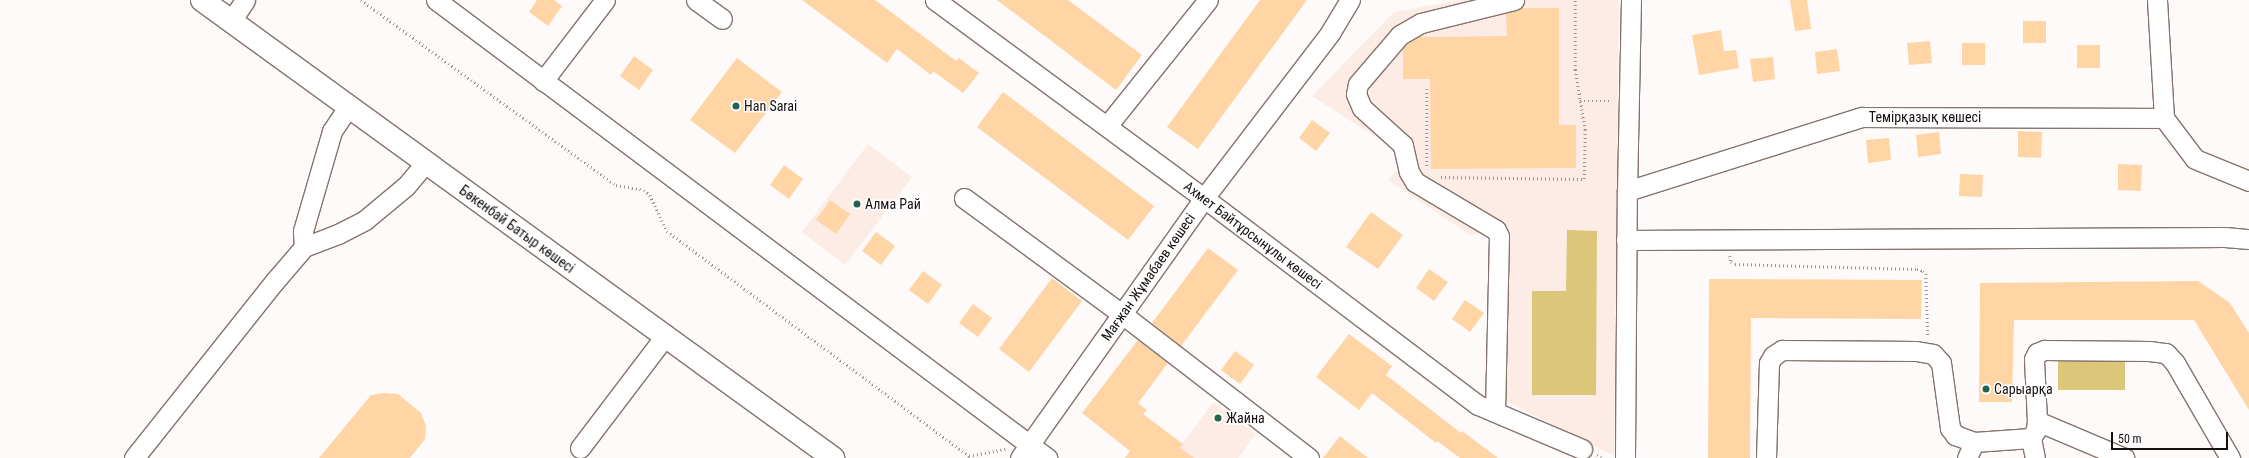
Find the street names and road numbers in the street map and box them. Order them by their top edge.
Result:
street label: Темірқазық көшесі [1869,109,1981,125]
street label: Ахмет Байтұрсынұлы көшесі [1181,178,1325,292]
street label: Бөкенбай Батыр көшесі [456,182,578,276]
street label: Мағжан Жұмабаев көшесі [1098,210,1198,344]

